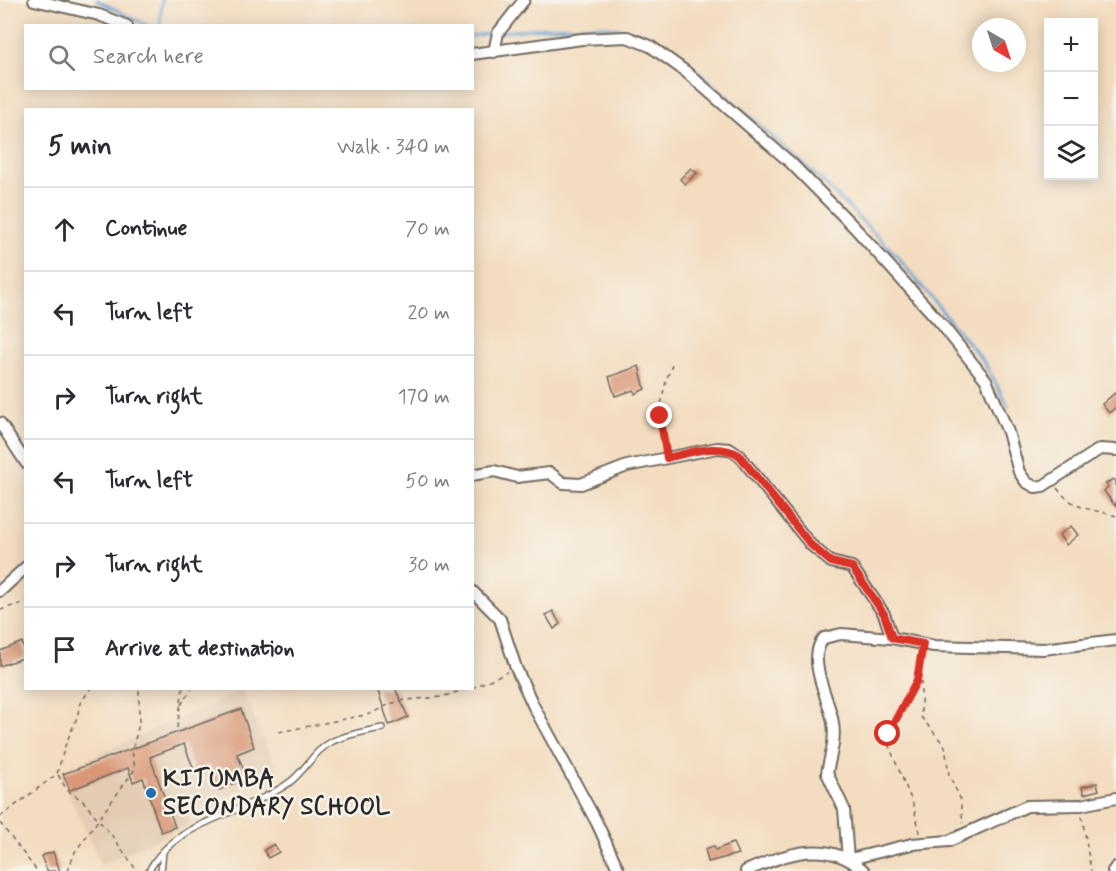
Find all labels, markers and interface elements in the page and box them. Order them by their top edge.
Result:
north arrow [972,18,1026,72]
map controls [1044,18,1098,180]
button: + [1044,18,1098,72]
search box [24,24,474,90]
icon: search [45,41,78,74]
text: Search here [93,43,204,71]
button: − [1044,72,1098,126]
button: layers [1044,126,1098,180]
text: 5 min [48,130,112,164]
text: Walk · 340 m [337,134,450,161]
icon: ahead [48,213,81,246]
text: Continue [105,215,187,243]
text: 70 m [405,216,450,243]
icon: left [48,297,81,330]
text: Turn left [105,299,193,327]
text: 20 m [407,300,450,327]
icon: right [48,381,81,414]
text: Turn right [105,383,203,411]
text: 170 m [398,384,450,411]
route end [646,402,672,428]
icon: left [48,465,81,498]
text: Turn left [105,467,193,495]
text: 50 m [405,468,450,495]
icon: right [48,549,81,582]
text: Turn right [105,551,203,579]
text: 30 m [408,552,450,579]
icon: arrive [48,633,81,666]
text: Arrive at destination [105,635,295,663]
route start [874,720,900,746]
place label: KITUMBA SECONDARY SCHOOL [163,764,391,823]
marker: KITUMBA SECONDARY SCHOOL [144,786,158,800]

